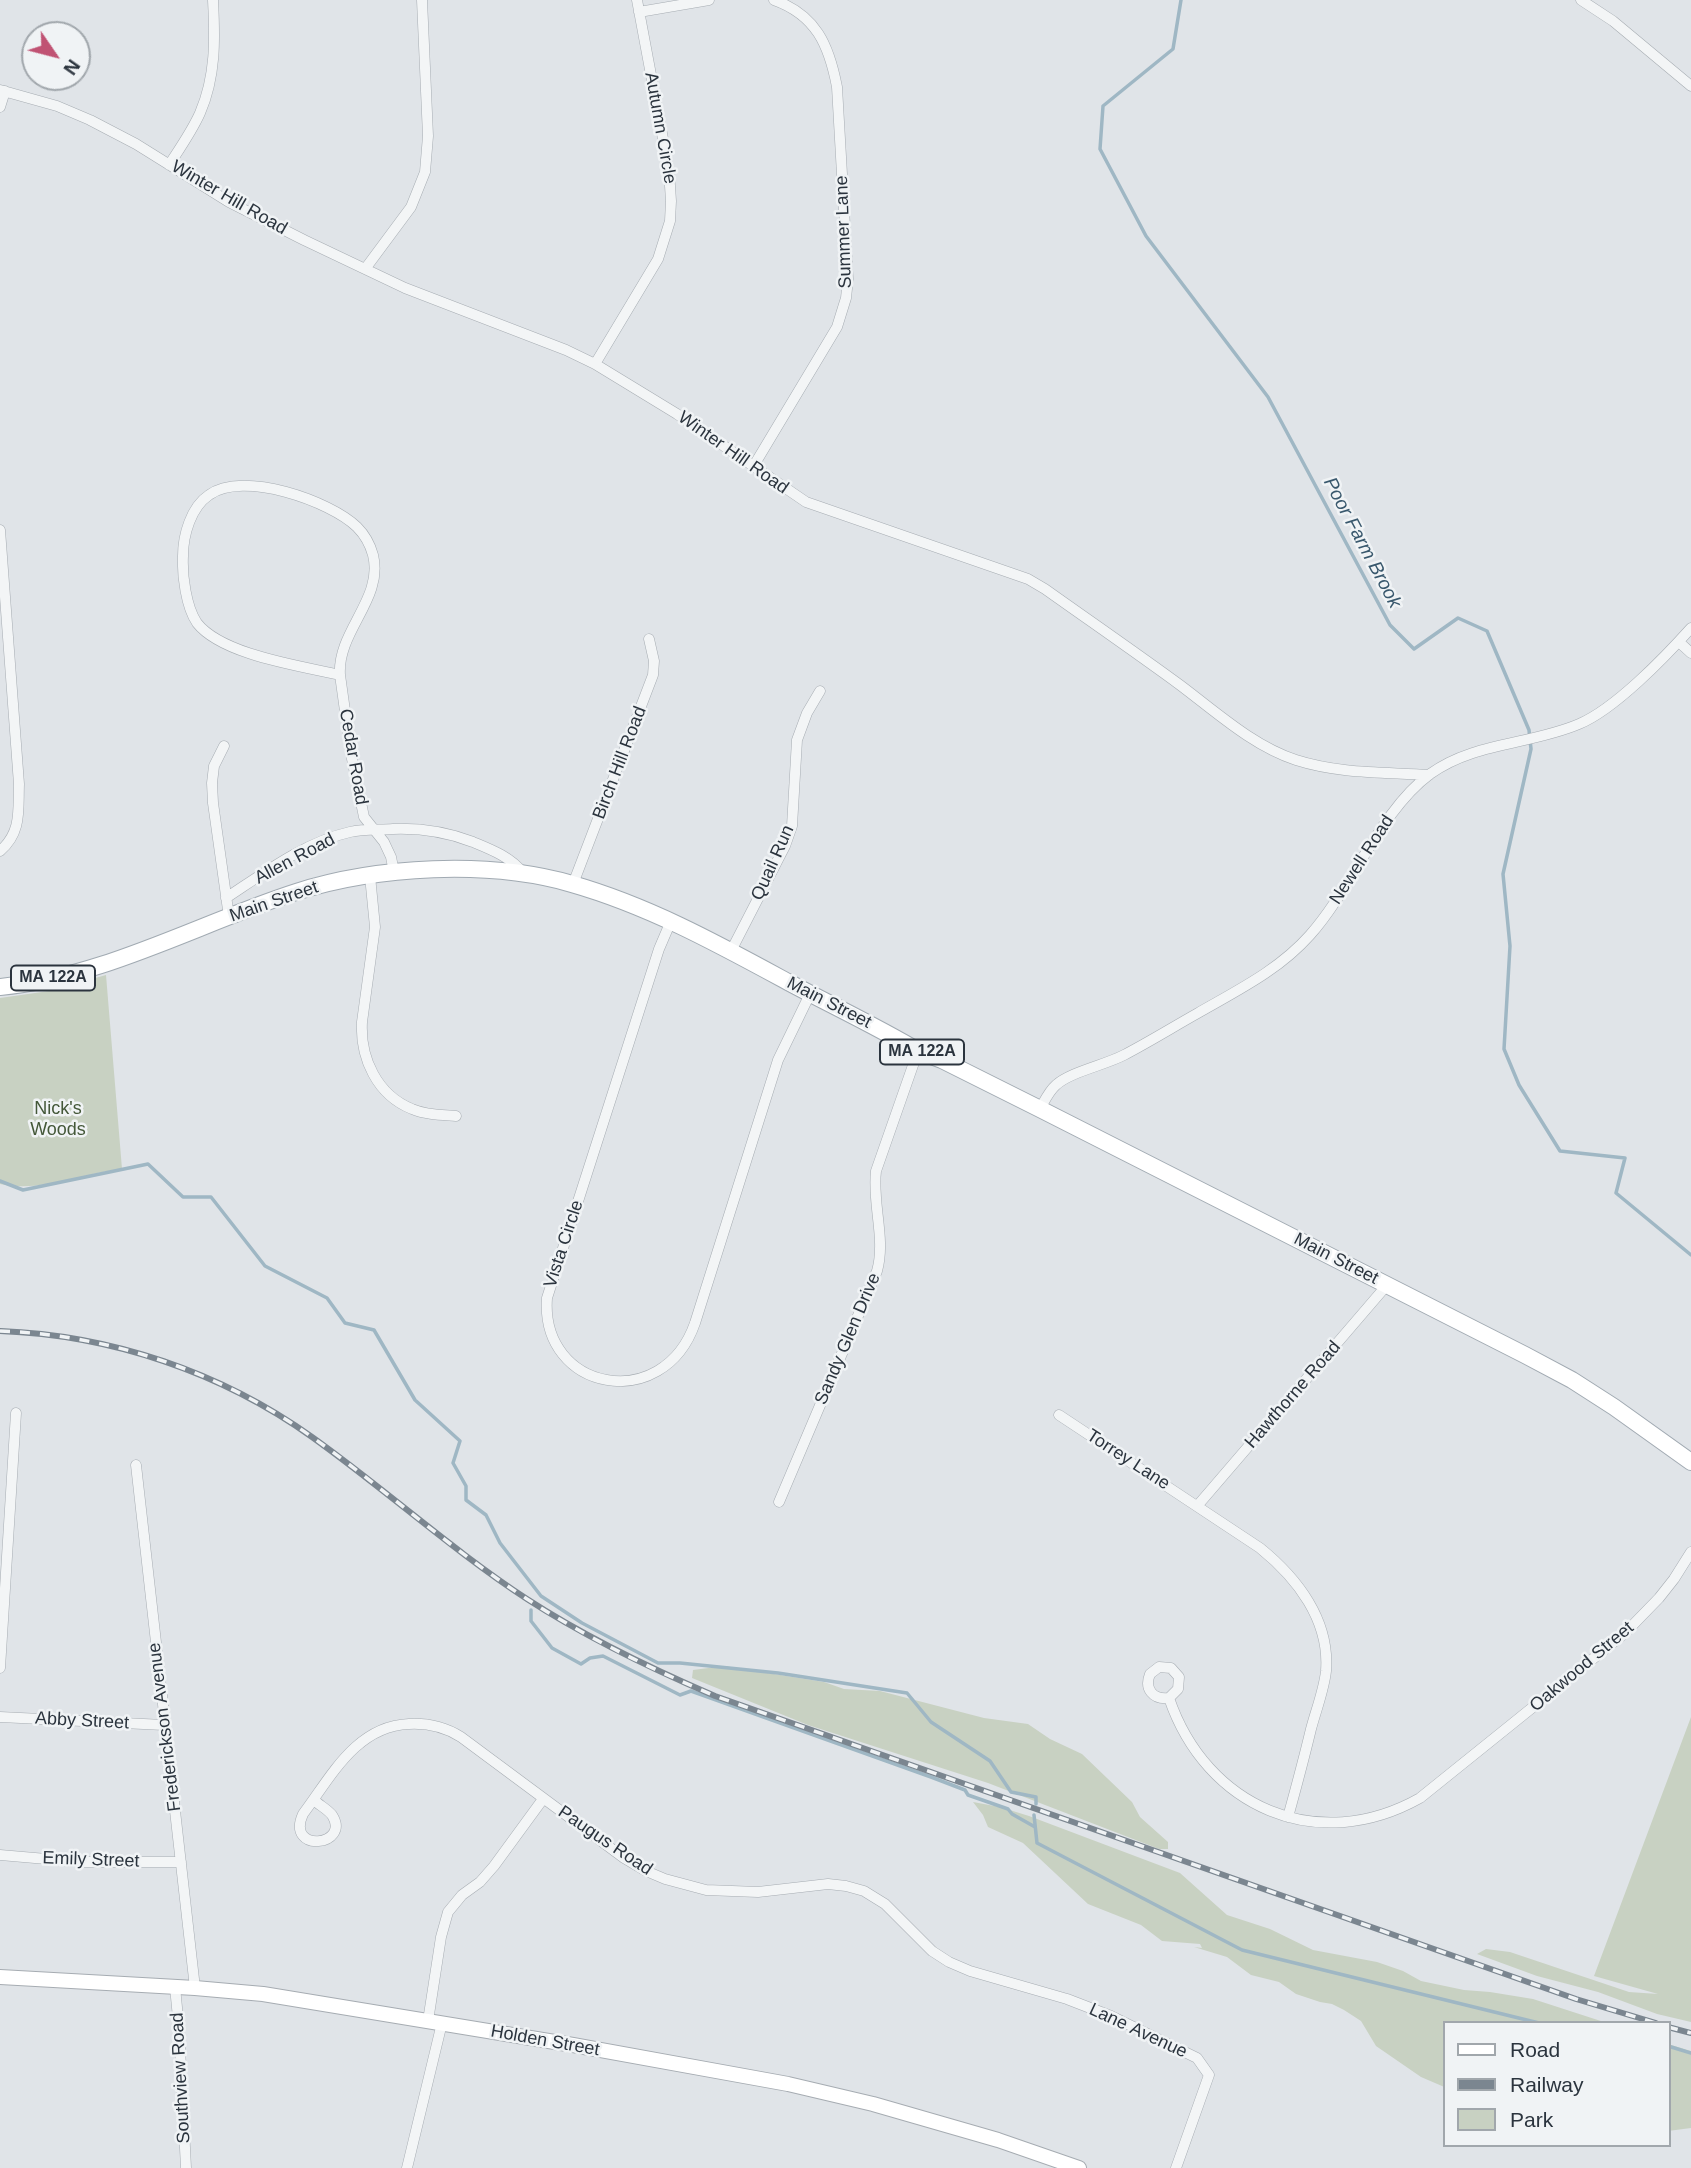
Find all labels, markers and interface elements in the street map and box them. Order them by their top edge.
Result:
north arrow [21,21,91,91]
text: N [59,56,85,79]
street label: Autumn Circle [640,70,680,186]
street label: Winter Hill Road [167,156,291,240]
street label: Summer Lane [831,175,857,289]
street label: Winter Hill Road [674,407,792,499]
water label: Poor Farm Brook [1318,474,1406,612]
street label: Birch Hill Road [589,704,651,822]
street label: Cedar Road [334,707,372,807]
street label: Newell Road [1325,811,1399,909]
street label: Quail Run [747,822,799,904]
street label: Allen Road [251,829,339,889]
street label: Main Street [227,877,321,927]
road number: MA 122A [11,966,95,990]
street label: Main Street [783,972,875,1034]
road number: MA 122A [880,1040,964,1064]
park label: Nick's Woods [30,1098,86,1140]
street label: Vista Circle [540,1198,588,1290]
street label: Main Street [1290,1228,1382,1290]
street label: Sandy Glen Drive [810,1270,886,1408]
street label: Hawthorne Road [1241,1337,1345,1453]
street label: Torrey Lane [1082,1425,1174,1495]
street label: Oakwood Street [1526,1617,1638,1717]
street label: Frederickson Avenue [144,1641,186,1813]
street label: Abby Street [34,1708,130,1734]
street label: Paugus Road [554,1802,656,1880]
street label: Emily Street [42,1848,140,1872]
street label: Lane Avenue [1086,1999,1190,2063]
street label: Southview Road [167,2012,195,2144]
street label: Holden Street [489,2021,601,2061]
legend [1442,2021,1670,2147]
text: Road [1510,2038,1560,2061]
text: Railway [1510,2073,1584,2096]
text: Park [1510,2108,1553,2131]

